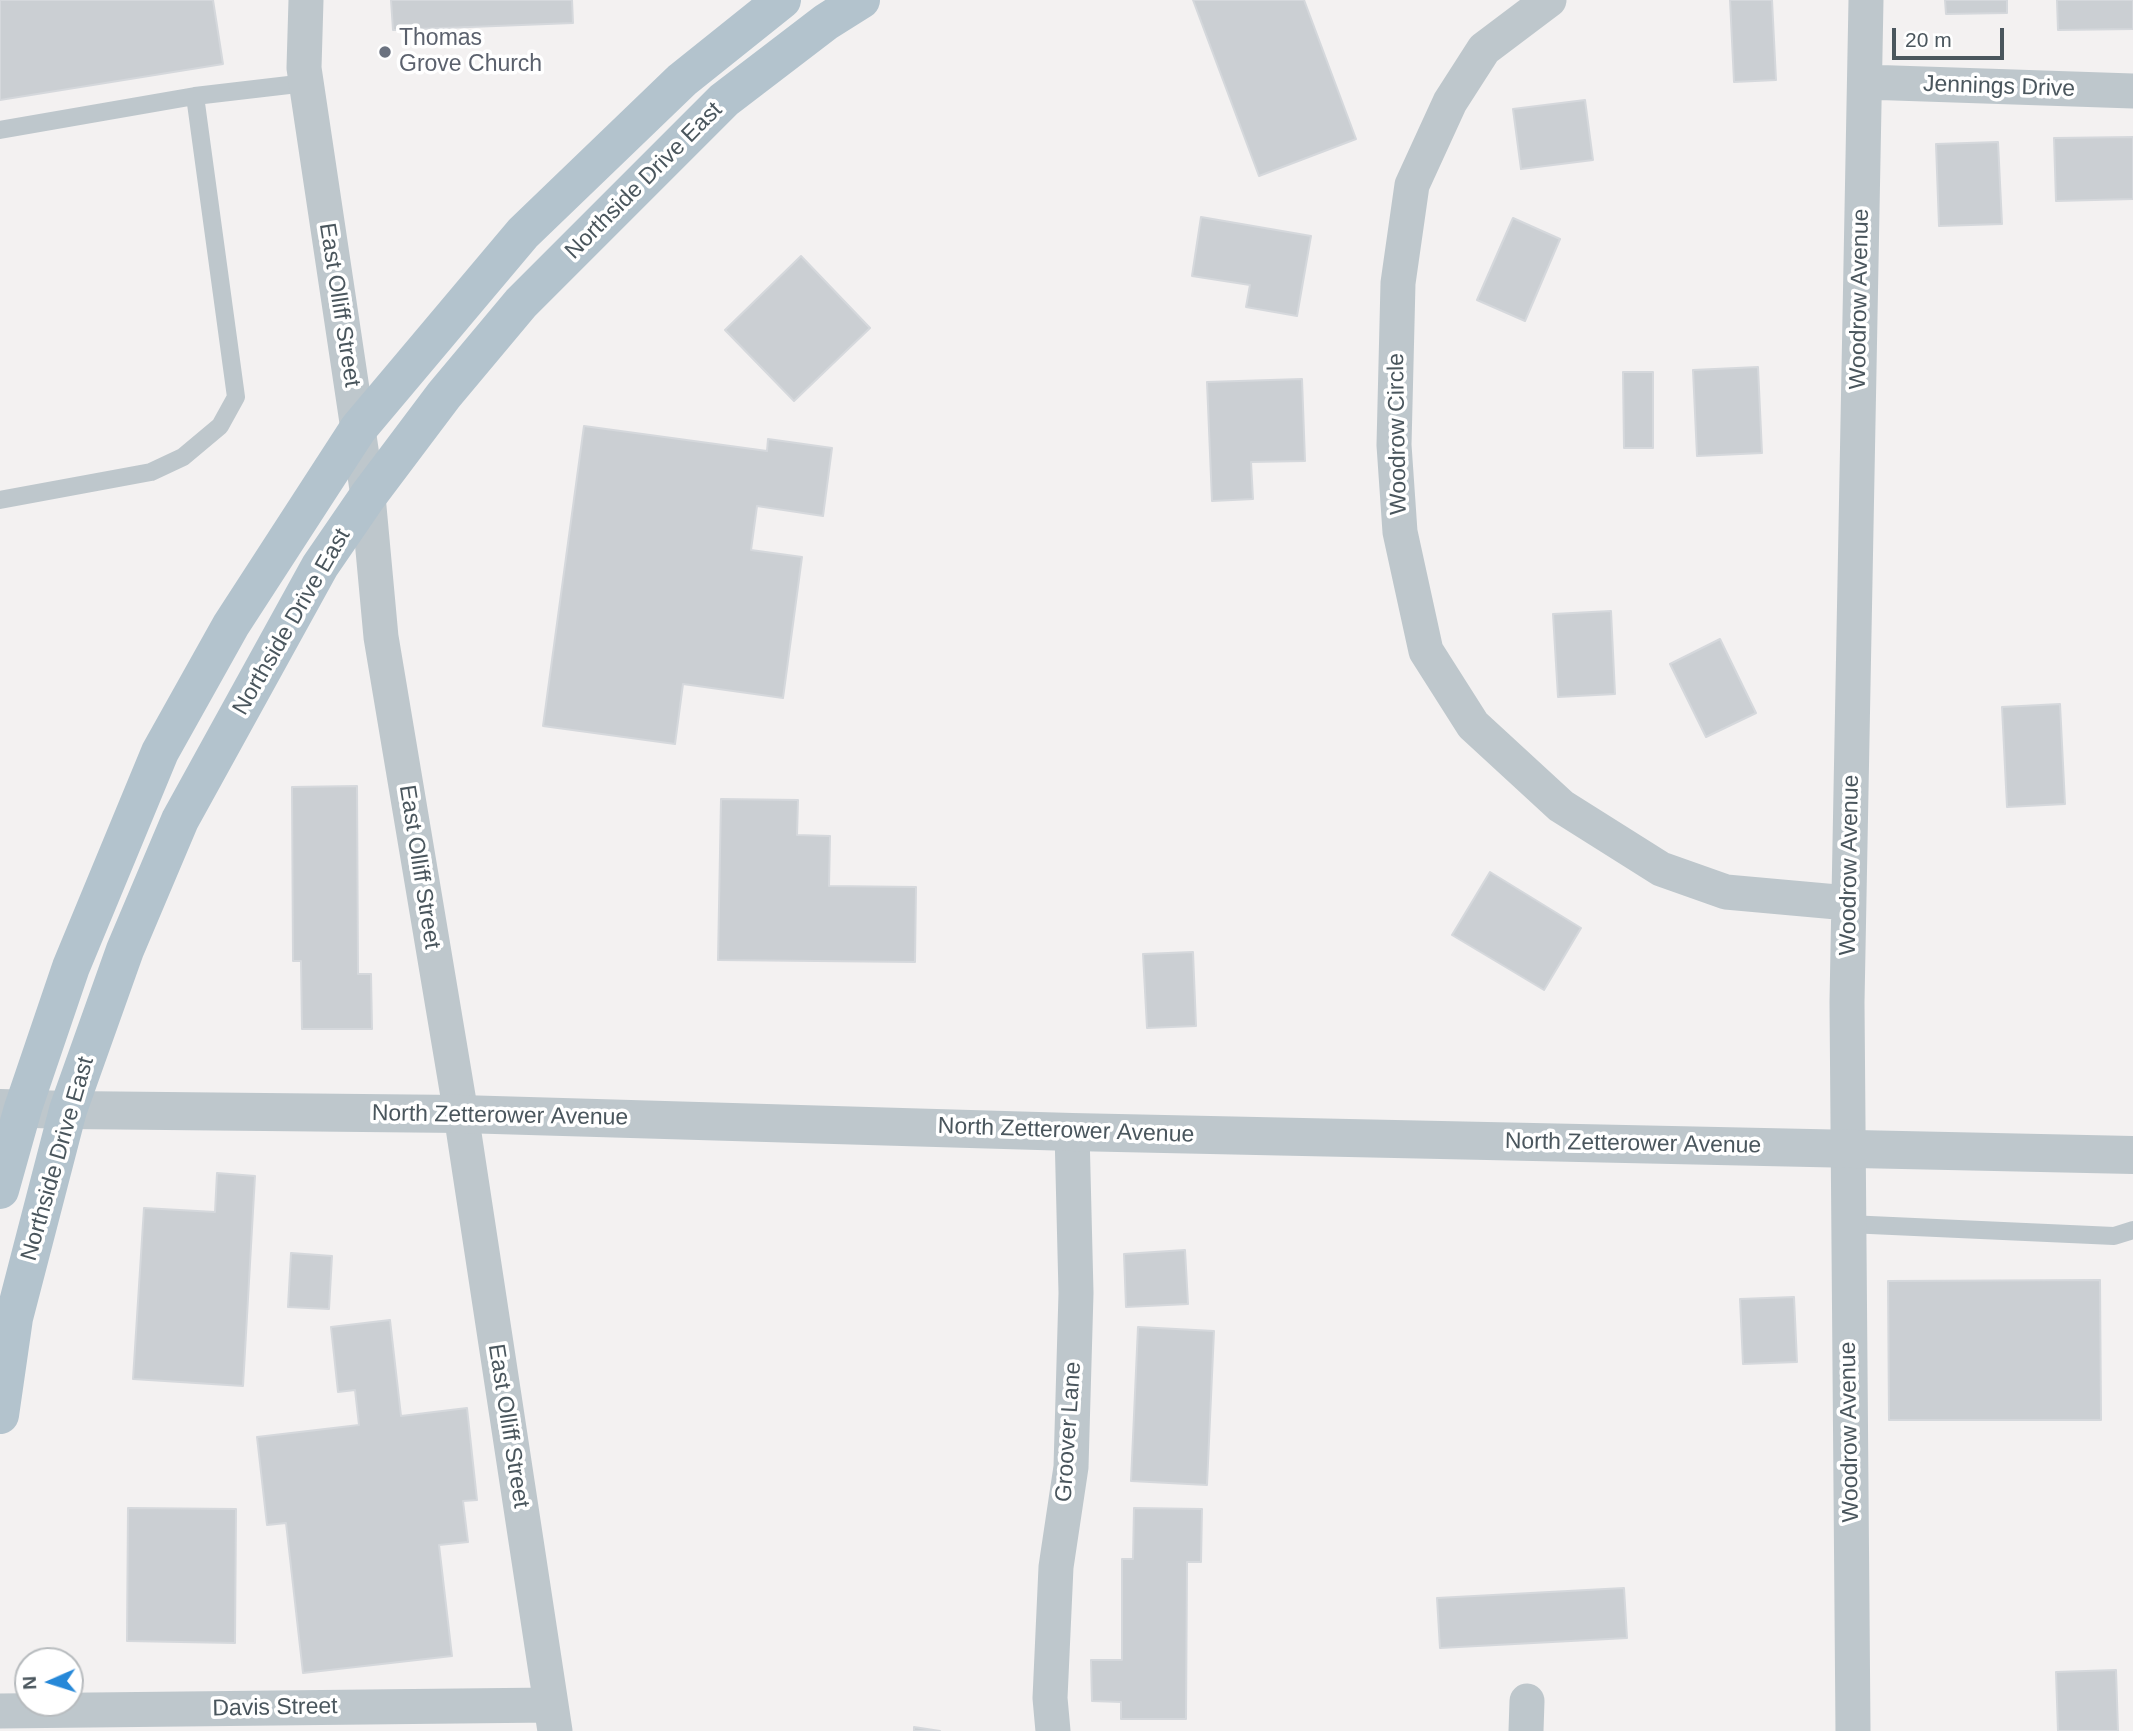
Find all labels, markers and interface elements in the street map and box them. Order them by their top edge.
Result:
scale bar [1895,14,2007,58]
place label: Thomas Grove Church [399,25,542,79]
text: 20 m [1905,28,1952,51]
marker: Thomas Grove Church [377,44,393,60]
street label: Jennings Drive [1923,71,2075,103]
street label: Northside Drive East [560,97,728,265]
street label: Woodrow Avenue [1845,208,1875,390]
street label: East Olliff Street [312,221,366,389]
street label: Woodrow Circle [1383,353,1413,515]
street label: Northside Drive East [227,524,357,720]
street label: Woodrow Avenue [1835,774,1865,956]
street label: East Olliff Street [392,783,446,951]
street label: Northside Drive East [16,1054,100,1264]
street label: North Zetterower Avenue [372,1100,628,1132]
street label: North Zetterower Avenue [937,1113,1195,1149]
street label: North Zetterower Avenue [1505,1128,1761,1160]
street label: Woodrow Avenue [1835,1341,1865,1523]
street label: East Olliff Street [481,1342,535,1510]
street label: Groover Lane [1050,1361,1088,1503]
north arrow [14,1647,84,1717]
text: N [19,1676,40,1690]
street label: Davis Street [212,1693,338,1723]

